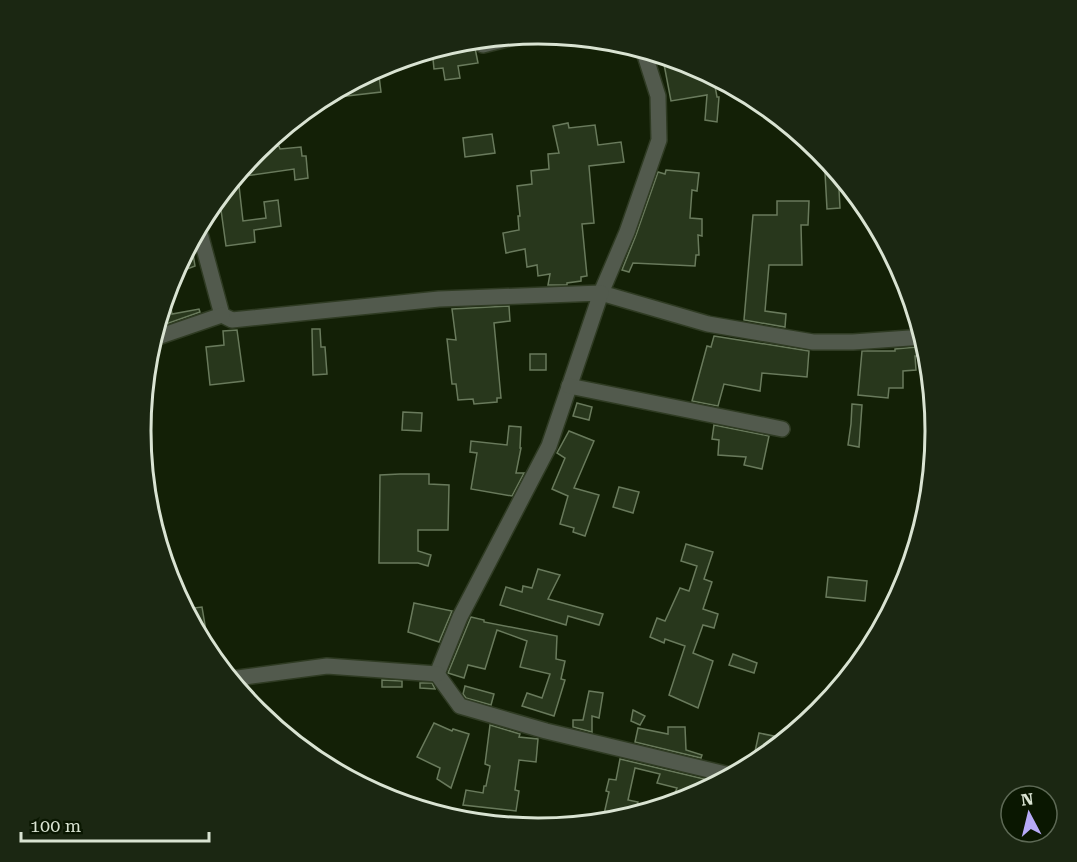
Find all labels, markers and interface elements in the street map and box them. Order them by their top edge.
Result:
north arrow [999,784,1059,844]
text: N [1020,789,1035,810]
scale bar [21,805,208,843]
text: 100 m [30,815,81,836]

